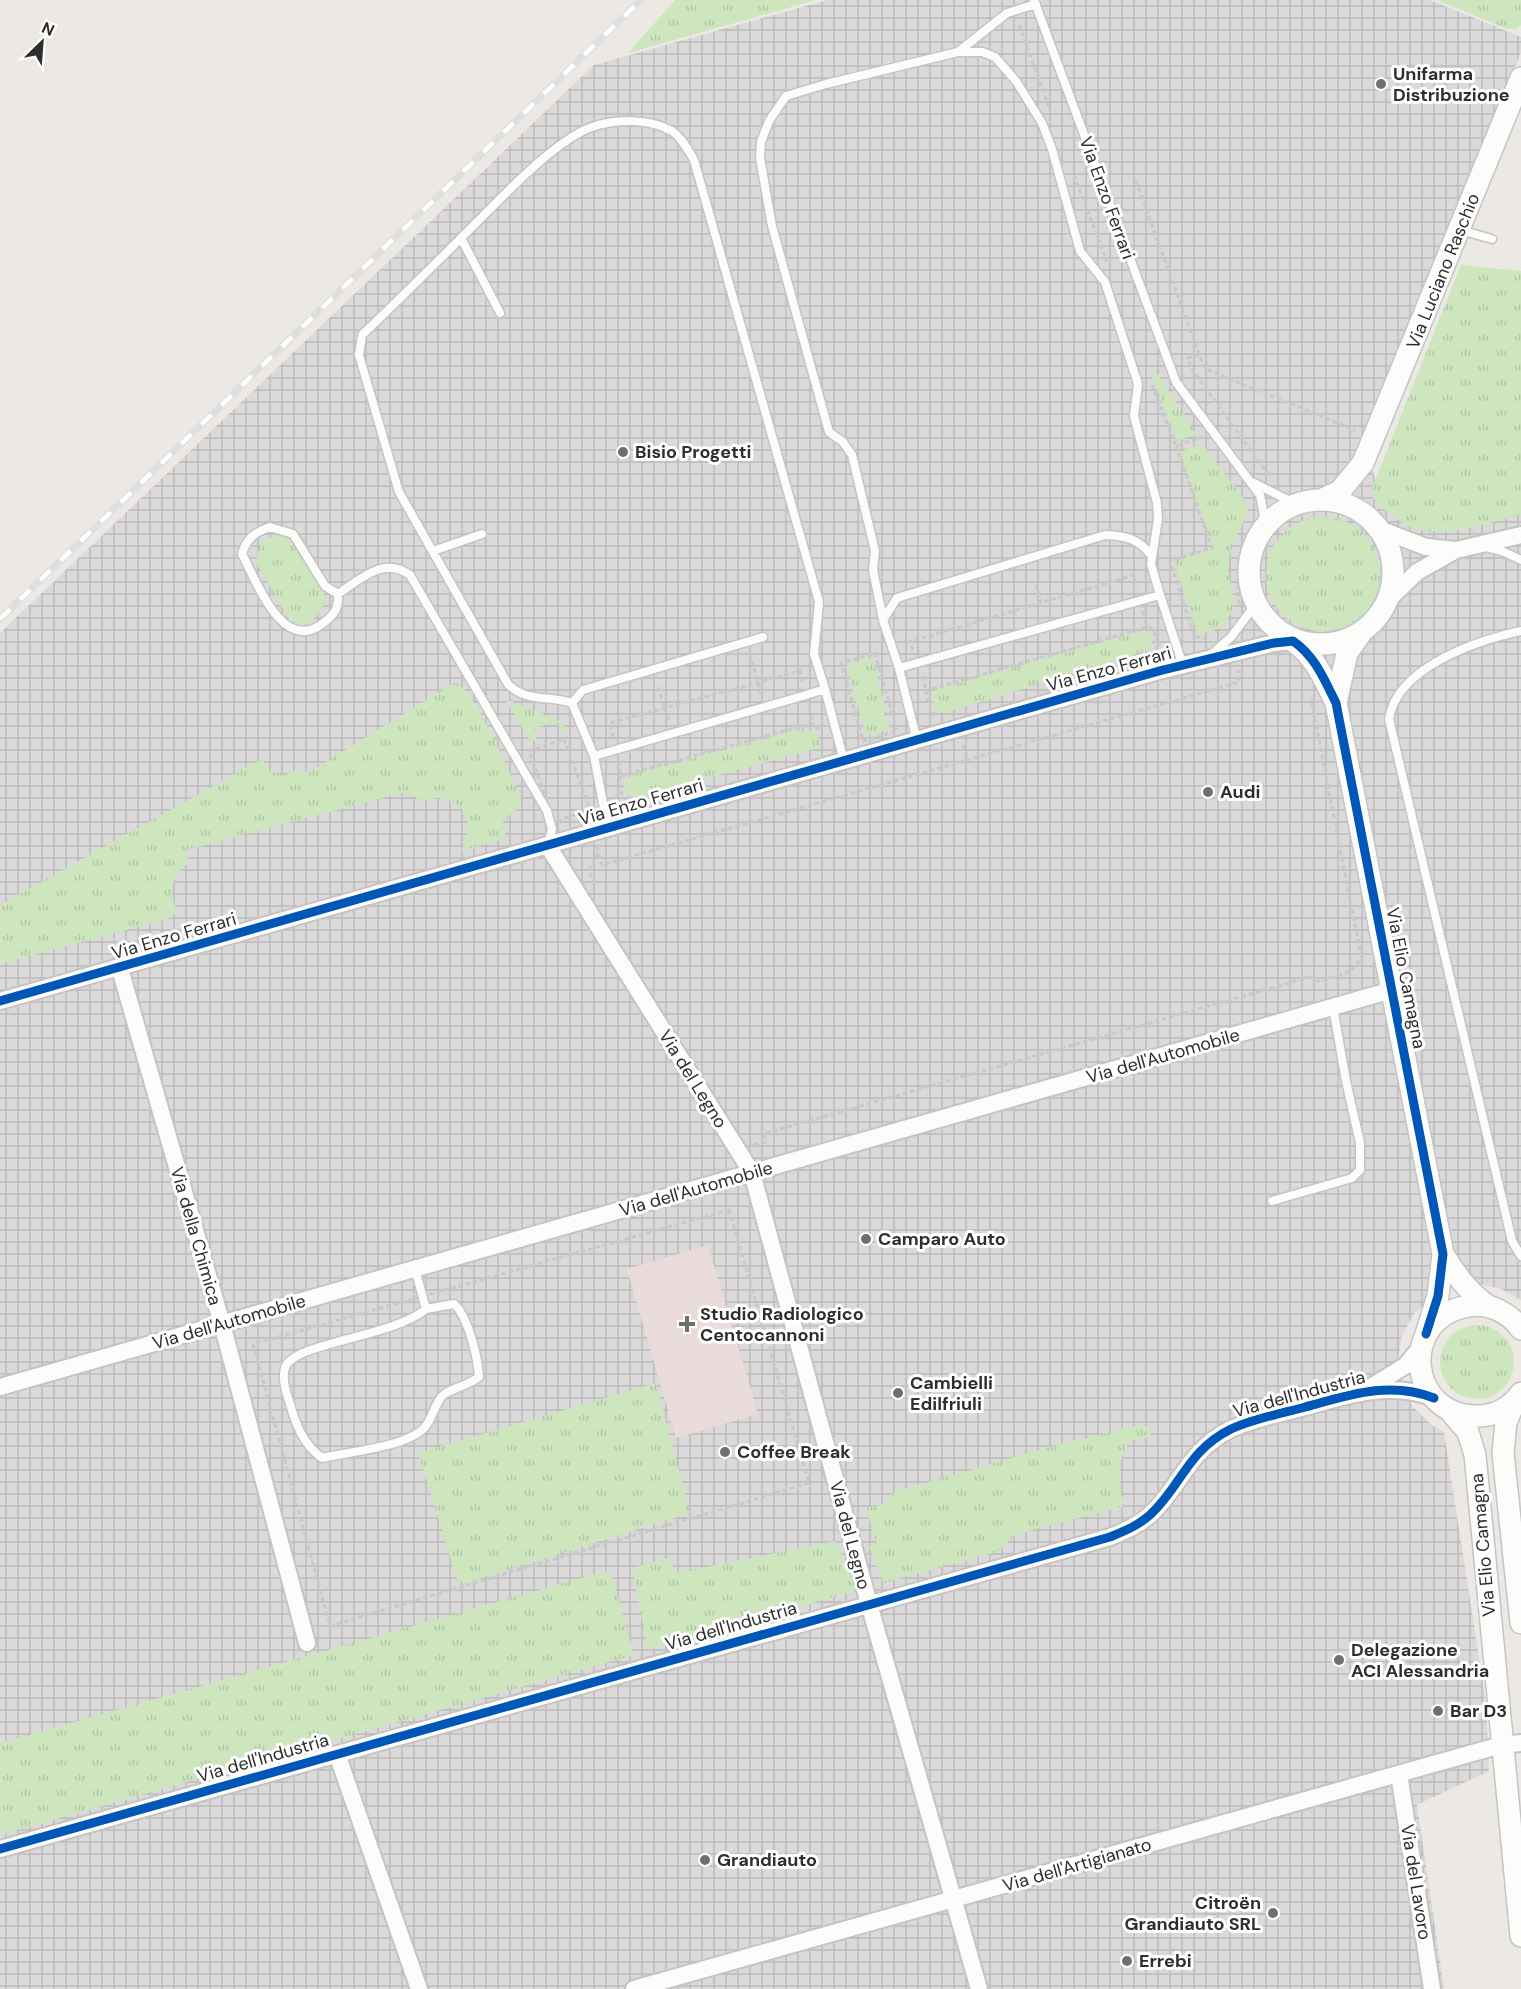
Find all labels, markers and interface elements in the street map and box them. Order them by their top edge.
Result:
north arrow [12,12,72,72]
text: N [38,17,58,41]
place label: Unifarma Distribuzione [1393,62,1510,107]
marker: Unifarma Distribuzione [1374,77,1388,91]
street label: Via Enzo Ferrari [1074,133,1140,263]
street label: Via Luciano Raschio [1401,190,1485,352]
place label: Bisio Progetti [635,440,751,464]
marker: Bisio Progetti [616,445,630,459]
street label: Via Enzo Ferrari [1044,641,1174,697]
street label: Via Enzo Ferrari [576,773,706,831]
place label: Audi [1220,780,1260,804]
marker: Audi [1201,785,1215,799]
street label: Via Elio Camagna [1381,905,1431,1051]
street label: Via Enzo Ferrari [109,907,239,965]
street label: Via dell'Automobile [1084,1023,1242,1089]
street label: Via del Legno [653,1025,733,1133]
street label: Via dell'Automobile [617,1156,775,1222]
street label: Via della Chimica [165,1164,227,1308]
place label: Camparo Auto [878,1227,1006,1251]
marker: Camparo Auto [859,1232,873,1246]
street label: Via dell'Automobile [150,1289,308,1355]
place label: Studio Radiologico Centocannoni [700,1302,864,1347]
marker: Studio Radiologico Centocannoni [678,1315,696,1333]
street label: Via dell'Industria [1230,1365,1368,1423]
place label: Cambielli Edilfriuli [910,1371,993,1416]
marker: Cambielli Edilfriuli [891,1386,905,1400]
place label: Coffee Break [737,1440,851,1464]
marker: Coffee Break [718,1445,732,1459]
street label: Via Elio Camagna [1465,1472,1501,1618]
street label: Via del Legno [824,1478,876,1592]
street label: Via dell'Industria [662,1596,800,1656]
place label: Delegazione ACI Alessandria [1351,1638,1489,1683]
marker: Delegazione ACI Alessandria [1332,1653,1346,1667]
place label: Bar D3 [1450,1699,1507,1723]
marker: Bar D3 [1431,1704,1445,1718]
street label: Via dell'Industria [194,1728,332,1788]
street label: Via del Lavoro [1395,1822,1437,1942]
street label: Via dell'Artigianato [1000,1832,1154,1898]
place label: Grandiauto [717,1848,817,1872]
marker: Grandiauto [698,1853,712,1867]
place label: Citroën Grandiauto SRL [1125,1891,1261,1936]
marker: Citroën Grandiauto SRL [1266,1906,1280,1920]
place label: Errebi [1139,1949,1192,1973]
marker: Errebi [1120,1954,1134,1968]

